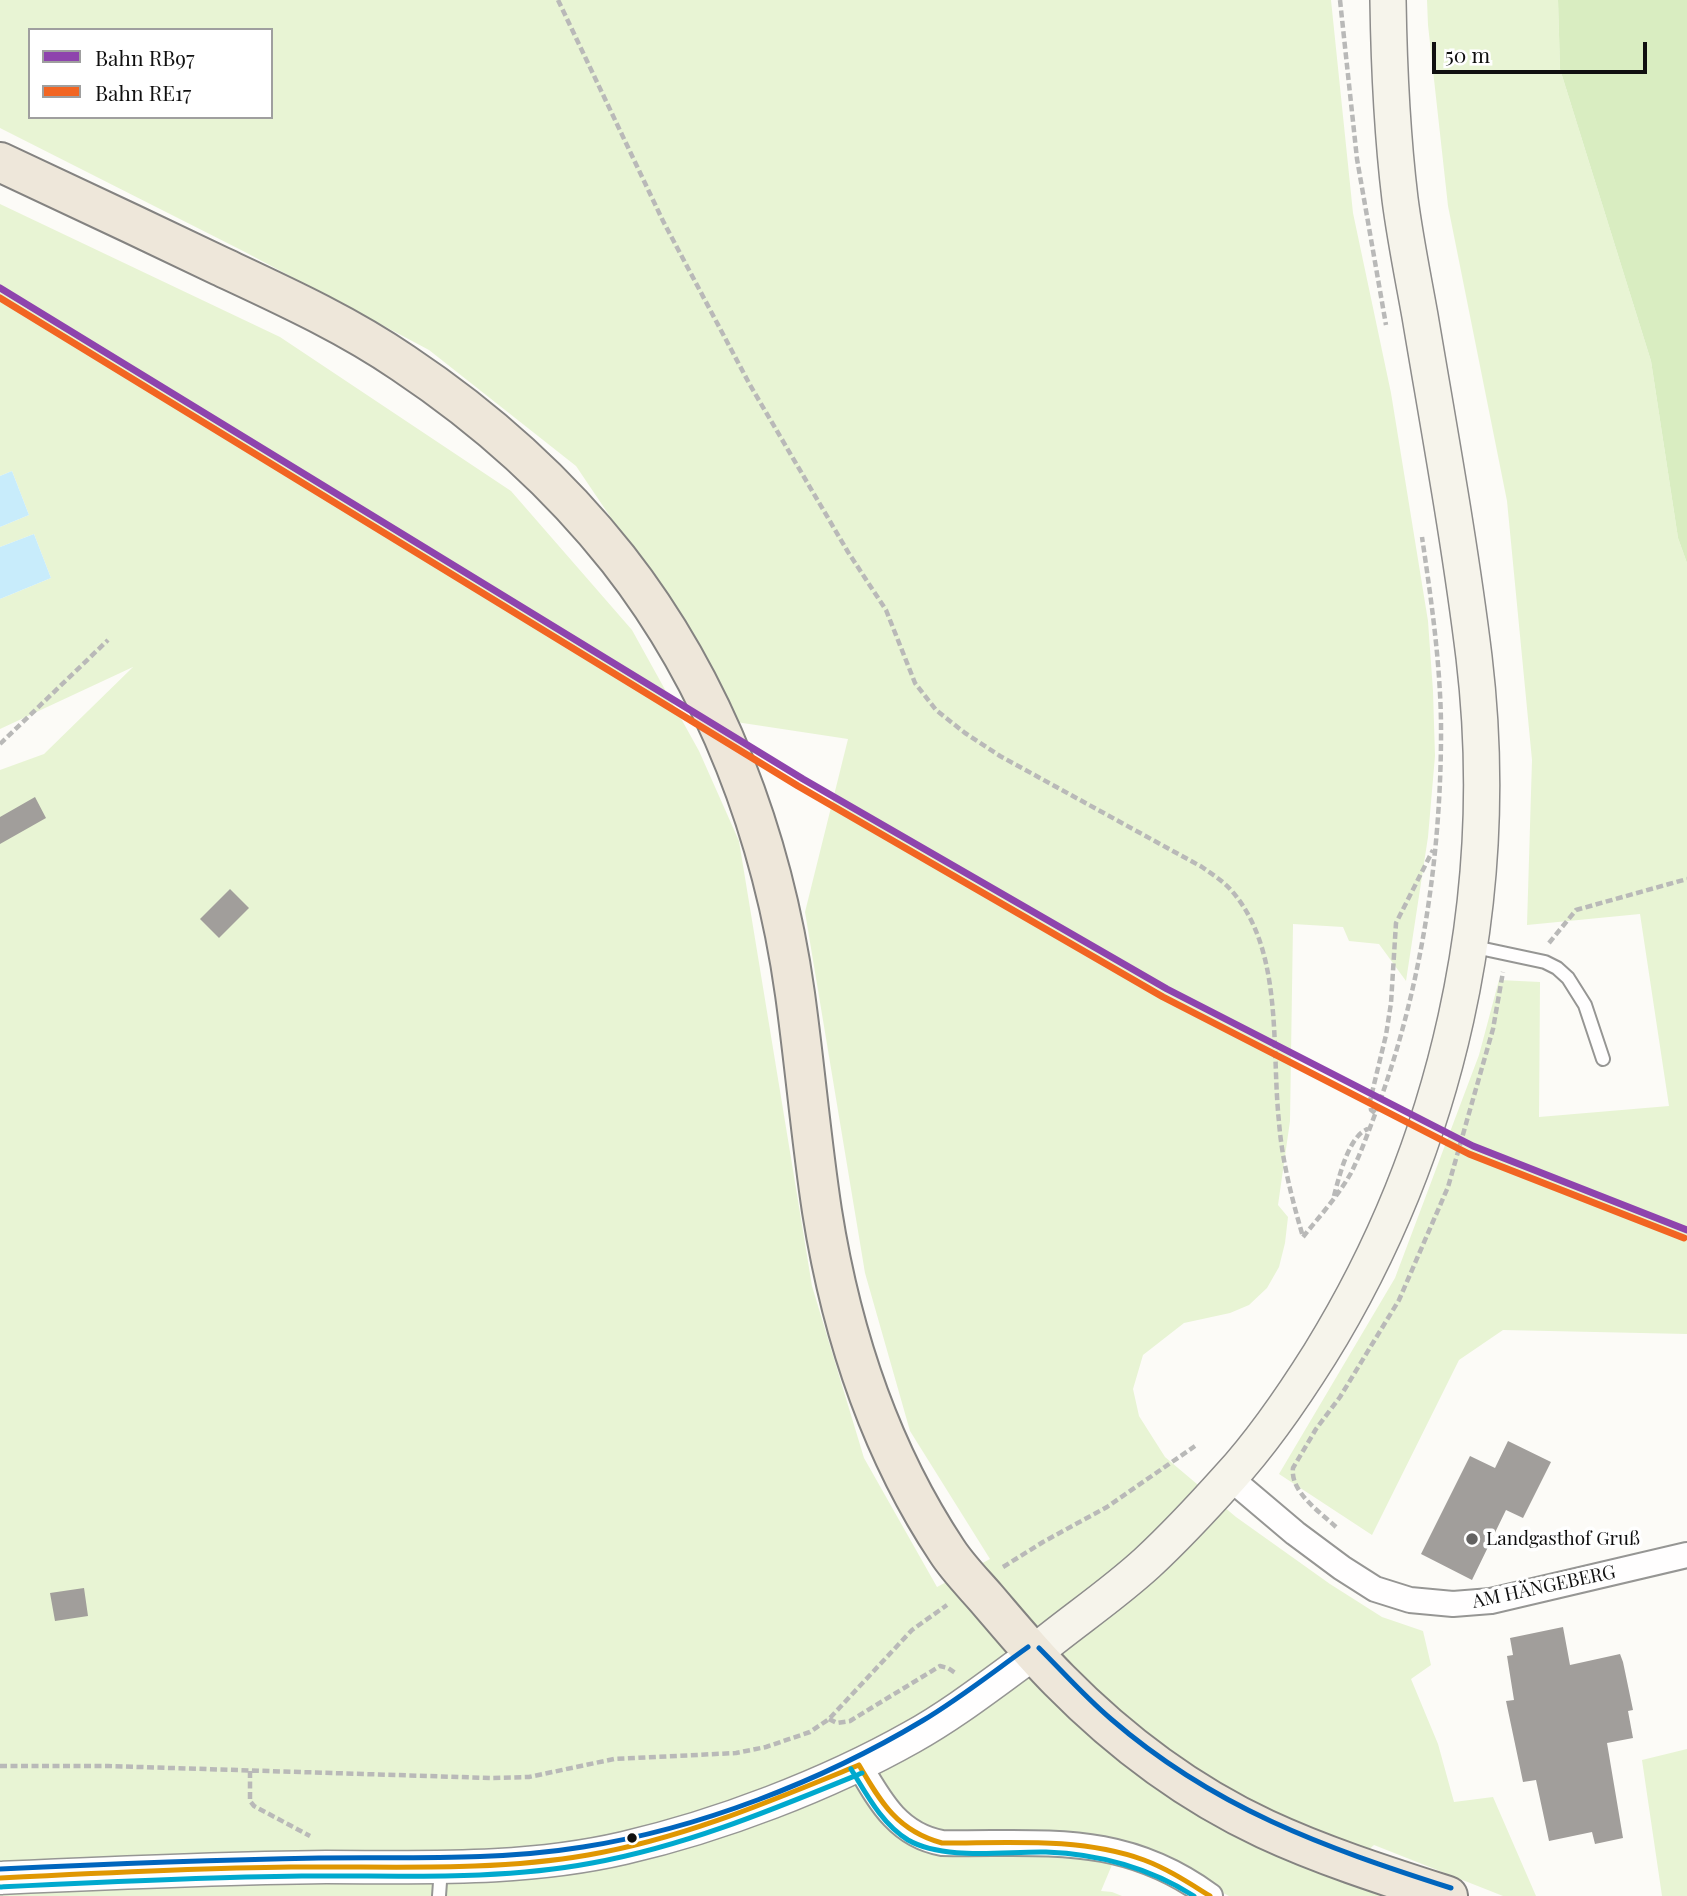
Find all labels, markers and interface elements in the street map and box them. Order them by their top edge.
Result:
legend [28,28,273,119]
scale bar [1435,28,1650,72]
text: 50 m [1445,40,1490,68]
text: Bahn RB97 [95,43,195,71]
text: Bahn RE17 [95,78,191,106]
place label: Landgasthof Gruß [1486,1528,1640,1550]
marker: Landgasthof Gruß [1464,1531,1480,1547]
street label: AM HÄNGEBERG [1470,1561,1618,1613]
unlabelled marker [625,1831,639,1845]

